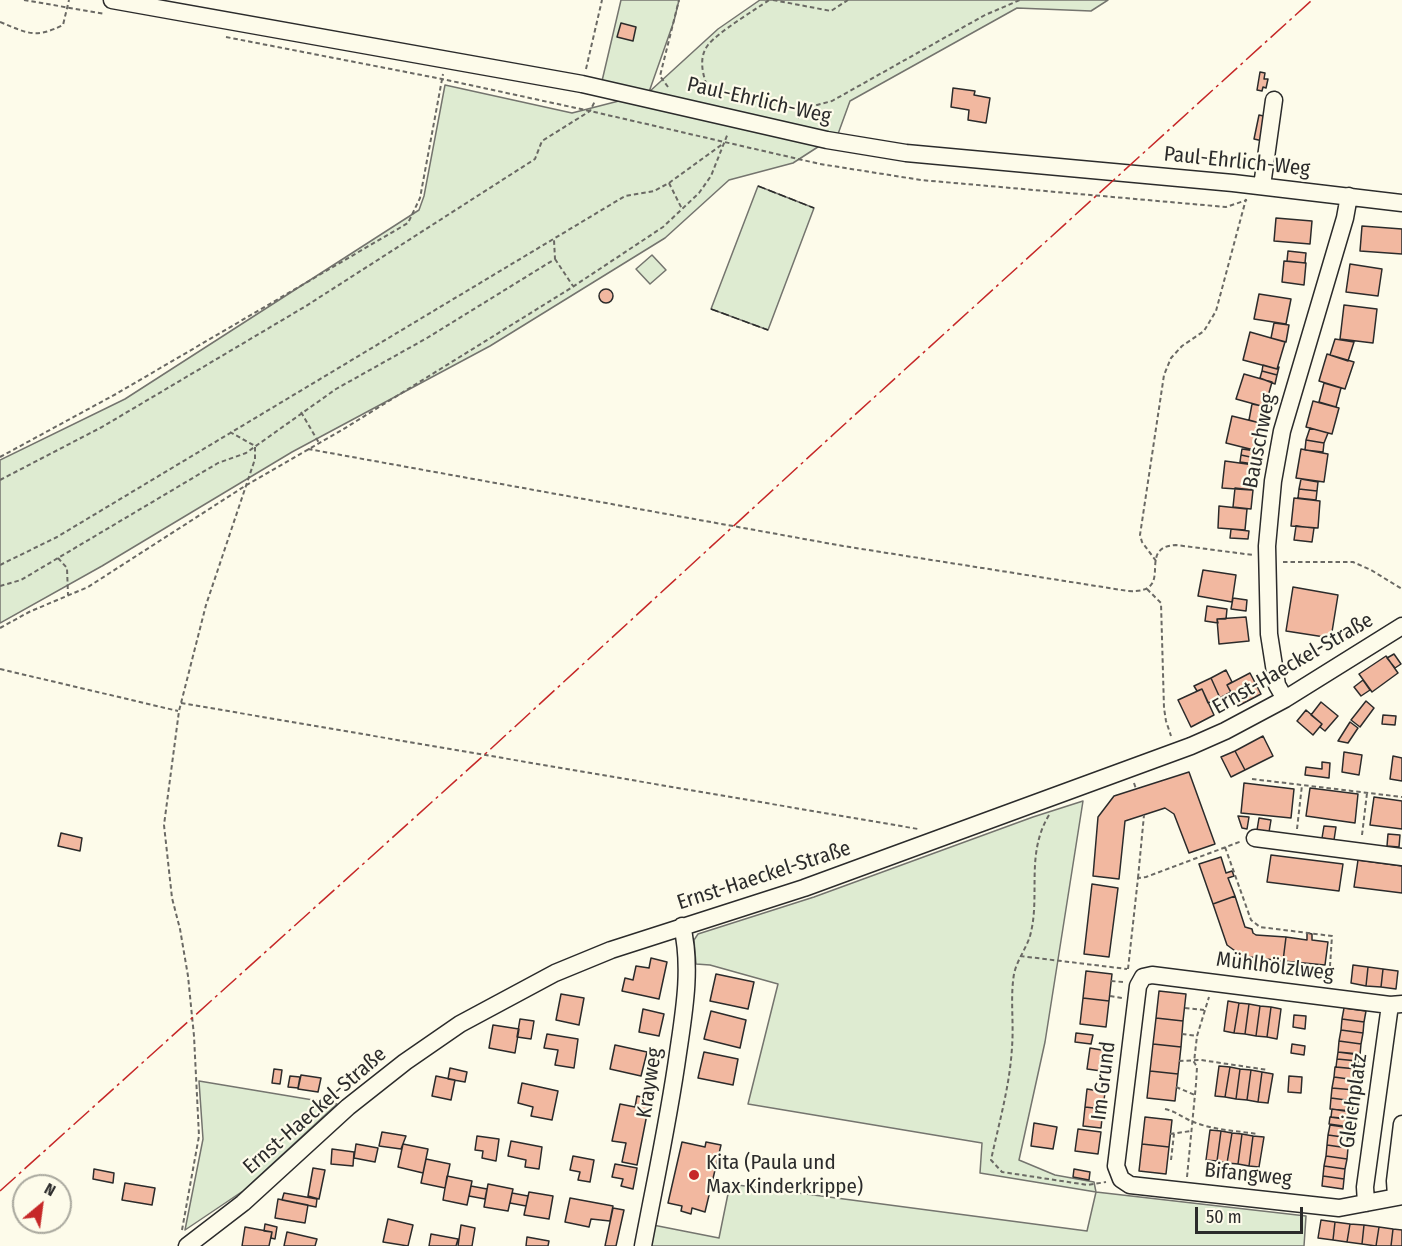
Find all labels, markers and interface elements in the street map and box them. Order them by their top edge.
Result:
street label: Paul-Ehrlich-Weg [685,72,833,130]
street label: Paul-Ehrlich-Weg [1163,142,1311,182]
street label: Bauschweg [1238,392,1282,490]
street label: Ernst-Haeckel-Straße [1208,608,1378,720]
street label: Ernst-Haeckel-Straße [674,836,854,916]
street label: Mühlhölzlweg [1215,947,1335,987]
street label: Im Grund [1087,1040,1121,1122]
street label: Ernst-Haeckel-Straße [238,1042,392,1180]
street label: Krayweg [632,1046,668,1120]
street label: Gleichplatz [1335,1052,1373,1150]
place label: Kita (Paula und Max Kinderkrippe) [706,1150,863,1200]
street label: Bifangweg [1203,1158,1293,1192]
marker: Kita (Paula und Max Kinderkrippe) [687,1168,701,1182]
north arrow [12,1174,72,1234]
text: N [41,1179,59,1200]
scale bar [1198,1195,1306,1233]
text: 50 m [1206,1206,1242,1228]

